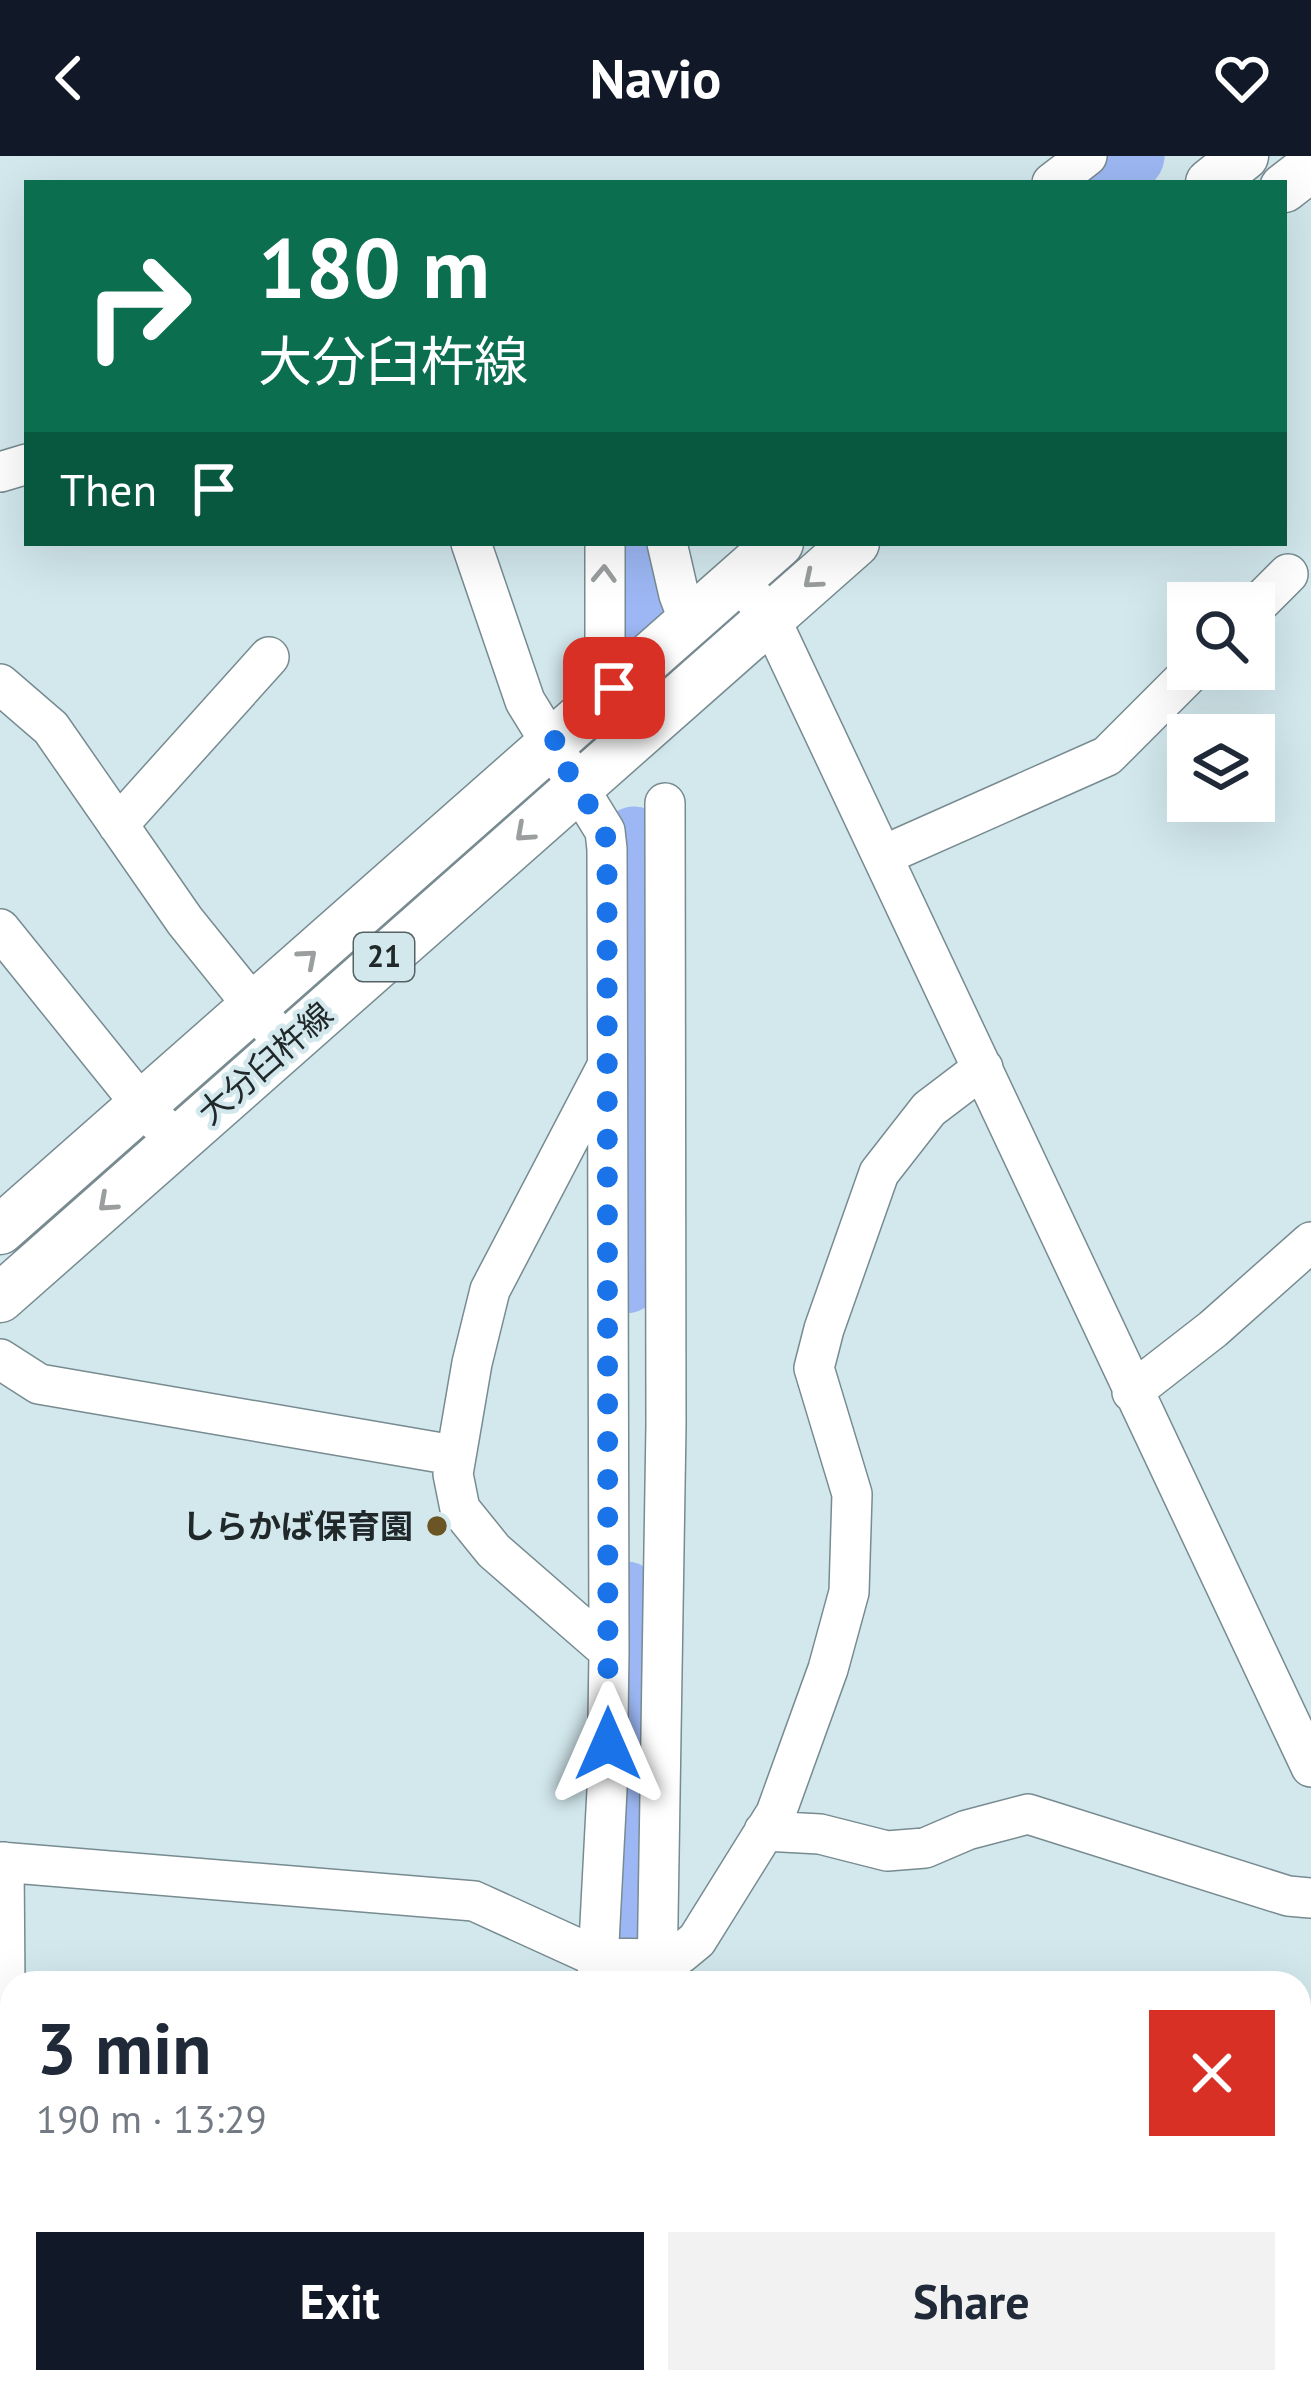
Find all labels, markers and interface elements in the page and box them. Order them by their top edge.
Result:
text: Navio [590,43,721,113]
icon: back [36,45,102,111]
icon: heart [1209,45,1275,111]
text: 180 m [258,212,490,321]
icon: right [60,228,216,384]
text: 大分臼杵線 [258,326,528,396]
icon: arrive [181,456,247,522]
text: Then [60,460,157,518]
one-way arrow [591,564,617,583]
one-way arrow [804,565,826,587]
map controls [1167,582,1275,822]
button: search [1167,582,1275,690]
pin [563,637,665,739]
icon: arrive [581,655,647,721]
button: layers [1167,714,1275,822]
one-way arrow [516,819,538,840]
road number: 21 [354,933,414,981]
one-way arrow [294,951,316,972]
street label: 大分臼杵線 [188,992,341,1133]
one-way arrow [99,1189,120,1210]
place label: しらかば保育園 [182,1504,413,1547]
marker: しらかば保育園 [424,1513,450,1539]
position arrow [545,1681,671,1807]
text: 3 min [36,2001,212,2094]
button: close [1149,2010,1275,2136]
text: 190 m · 13:29 [36,2093,267,2144]
button: Exit [36,2232,644,2370]
button: Share [668,2232,1275,2370]

